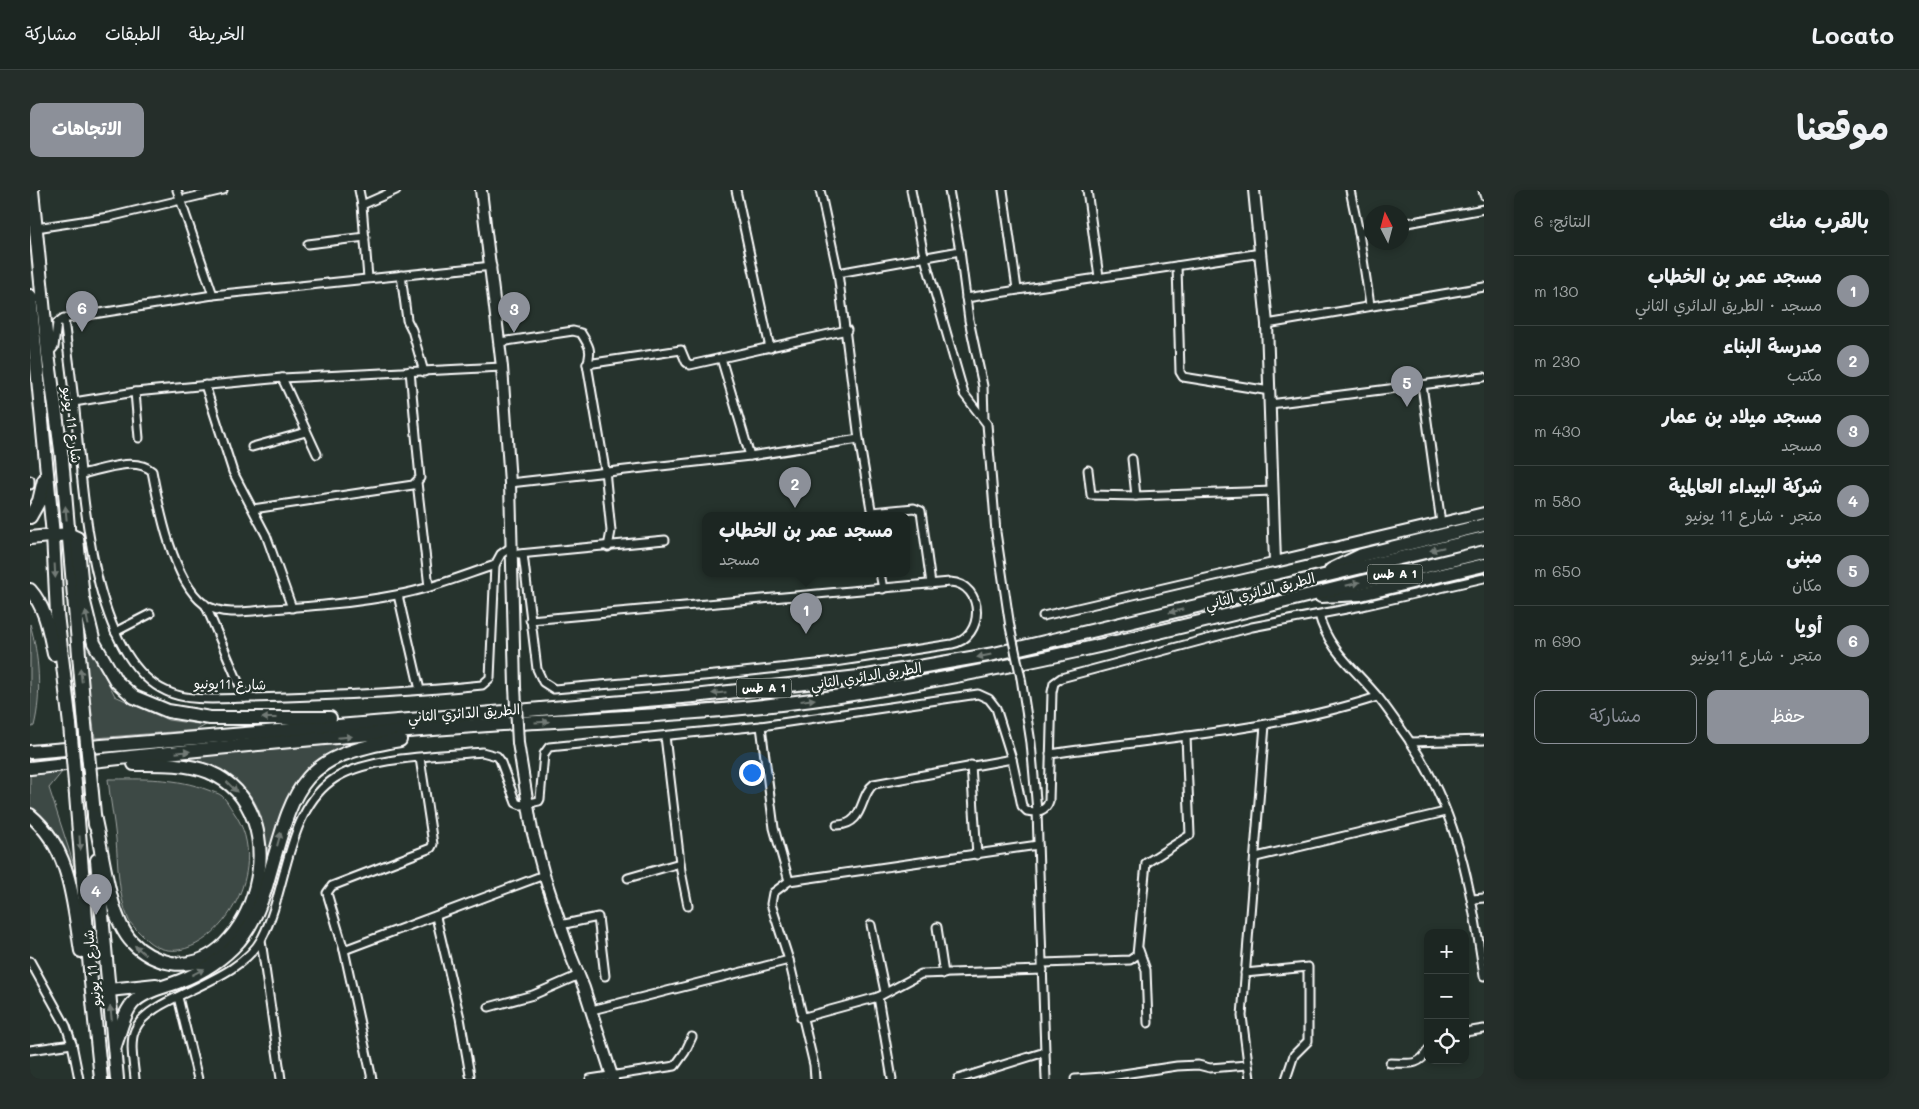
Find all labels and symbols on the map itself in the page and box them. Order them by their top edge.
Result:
north arrow [1364,205,1409,250]
pin: 6 [66,291,98,332]
pin: 3 [498,292,530,333]
pin: 5 [1391,366,1423,407]
street label: شارع 11 يونيو [57,385,87,464]
pin: 2 [779,467,811,508]
one-way arrow [62,505,70,521]
one-way arrow [1429,545,1444,553]
one-way arrow [51,564,59,580]
road number: طس A 1 [1368,564,1422,584]
street label: الطريق الدائري الثاني [1203,568,1318,617]
one-way arrow [1346,580,1361,588]
pin: 1 [790,593,822,634]
one-way arrow [1169,607,1184,615]
one-way arrow [83,609,91,625]
one-way arrow [976,653,992,661]
street label: الطريق الدائري الثاني [809,657,924,698]
one-way arrow [76,667,84,683]
street label: شارع 11يونيو [193,673,266,695]
road number: طس A 1 [736,678,792,698]
one-way arrow [711,689,727,697]
one-way arrow [800,696,816,704]
street label: الطريق الدائري الثاني [407,699,521,730]
one-way arrow [261,714,277,722]
one-way arrow [534,718,550,726]
one-way arrow [337,732,353,740]
one-way arrow [175,748,191,756]
your location [739,760,765,786]
one-way arrow [226,781,238,793]
one-way arrow [275,832,283,847]
one-way arrow [76,835,84,851]
pin: 4 [80,874,112,915]
street label: شارع 11 يونيو [78,929,106,1008]
one-way arrow [135,944,147,956]
one-way arrow [191,968,205,976]
one-way arrow [107,1005,115,1021]

